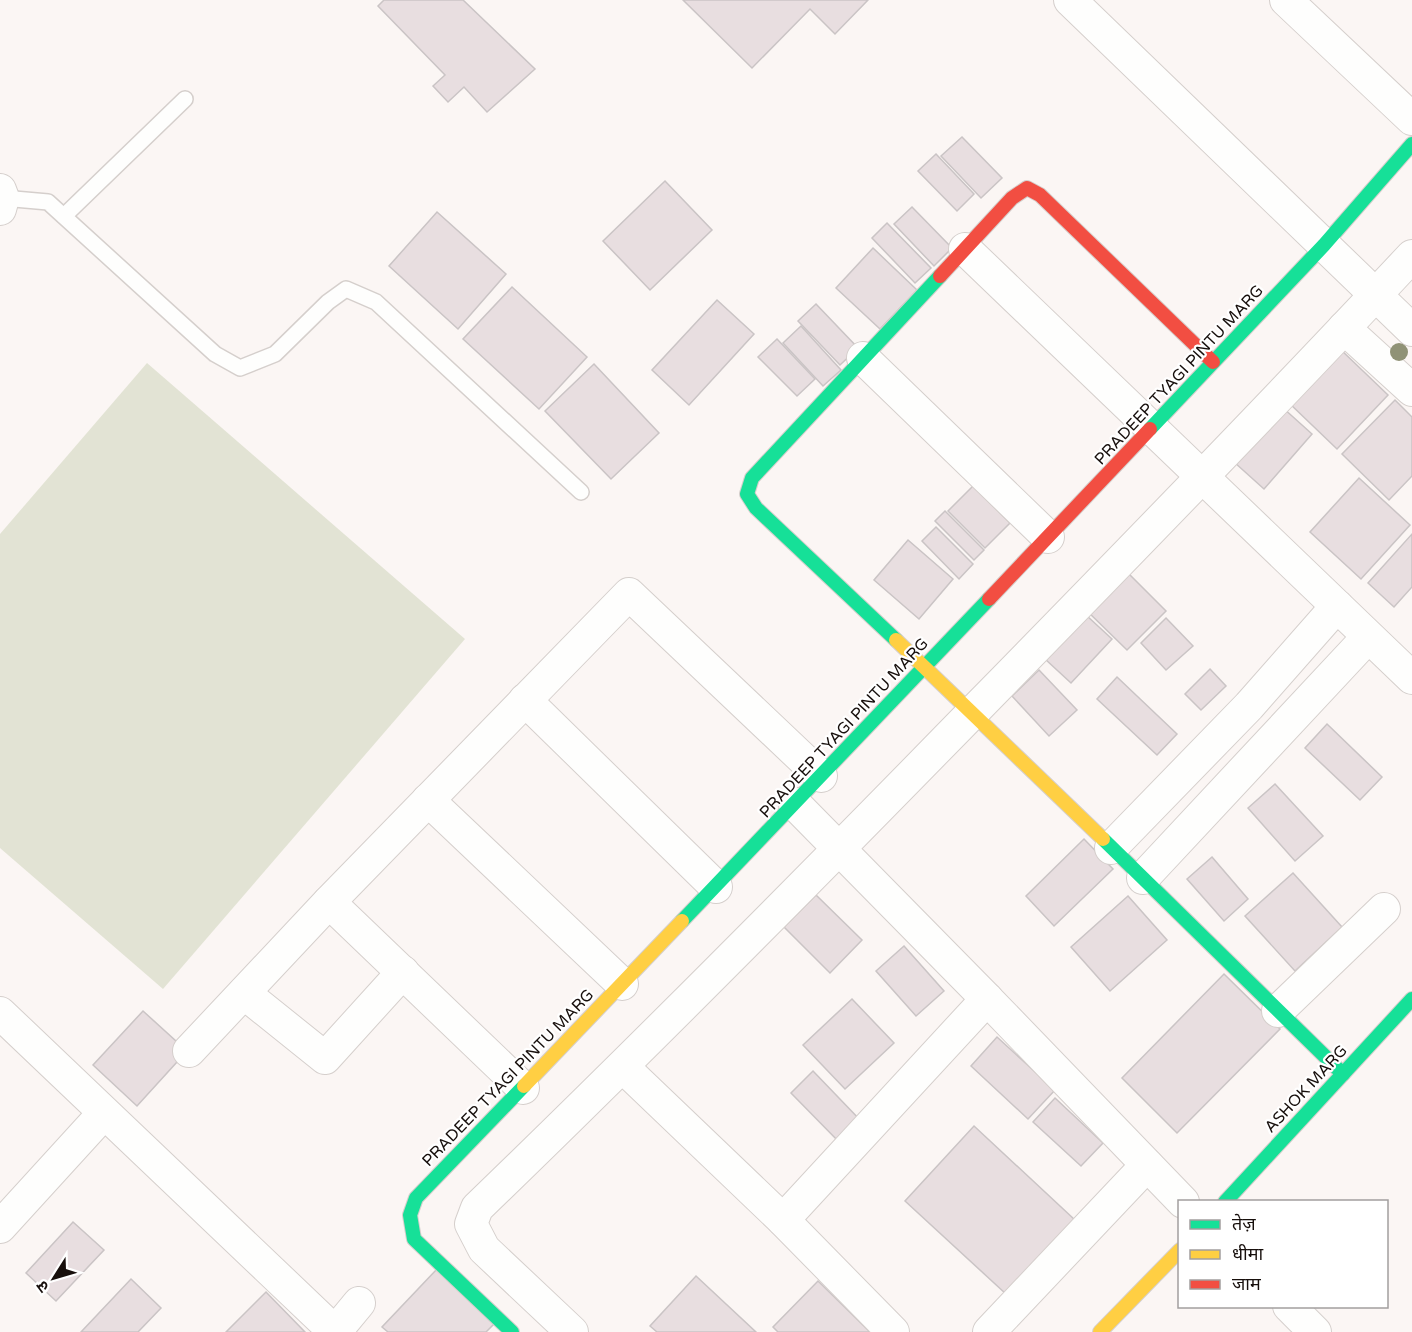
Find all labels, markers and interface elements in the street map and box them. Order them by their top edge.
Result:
street label: PRADEEP TYAGI PINTU MARG [1090,281,1268,469]
street label: PRADEEP TYAGI PINTU MARG [755,634,933,822]
street label: PRADEEP TYAGI PINTU MARG [418,985,598,1171]
street label: ASHOK MARG [1260,1041,1352,1137]
legend [1178,1200,1388,1308]
text: तेज़ [1232,1213,1256,1235]
text: धीमा [1232,1243,1263,1265]
north arrow [24,1248,84,1308]
text: जाम [1232,1273,1262,1295]
text: उ [32,1276,54,1296]

